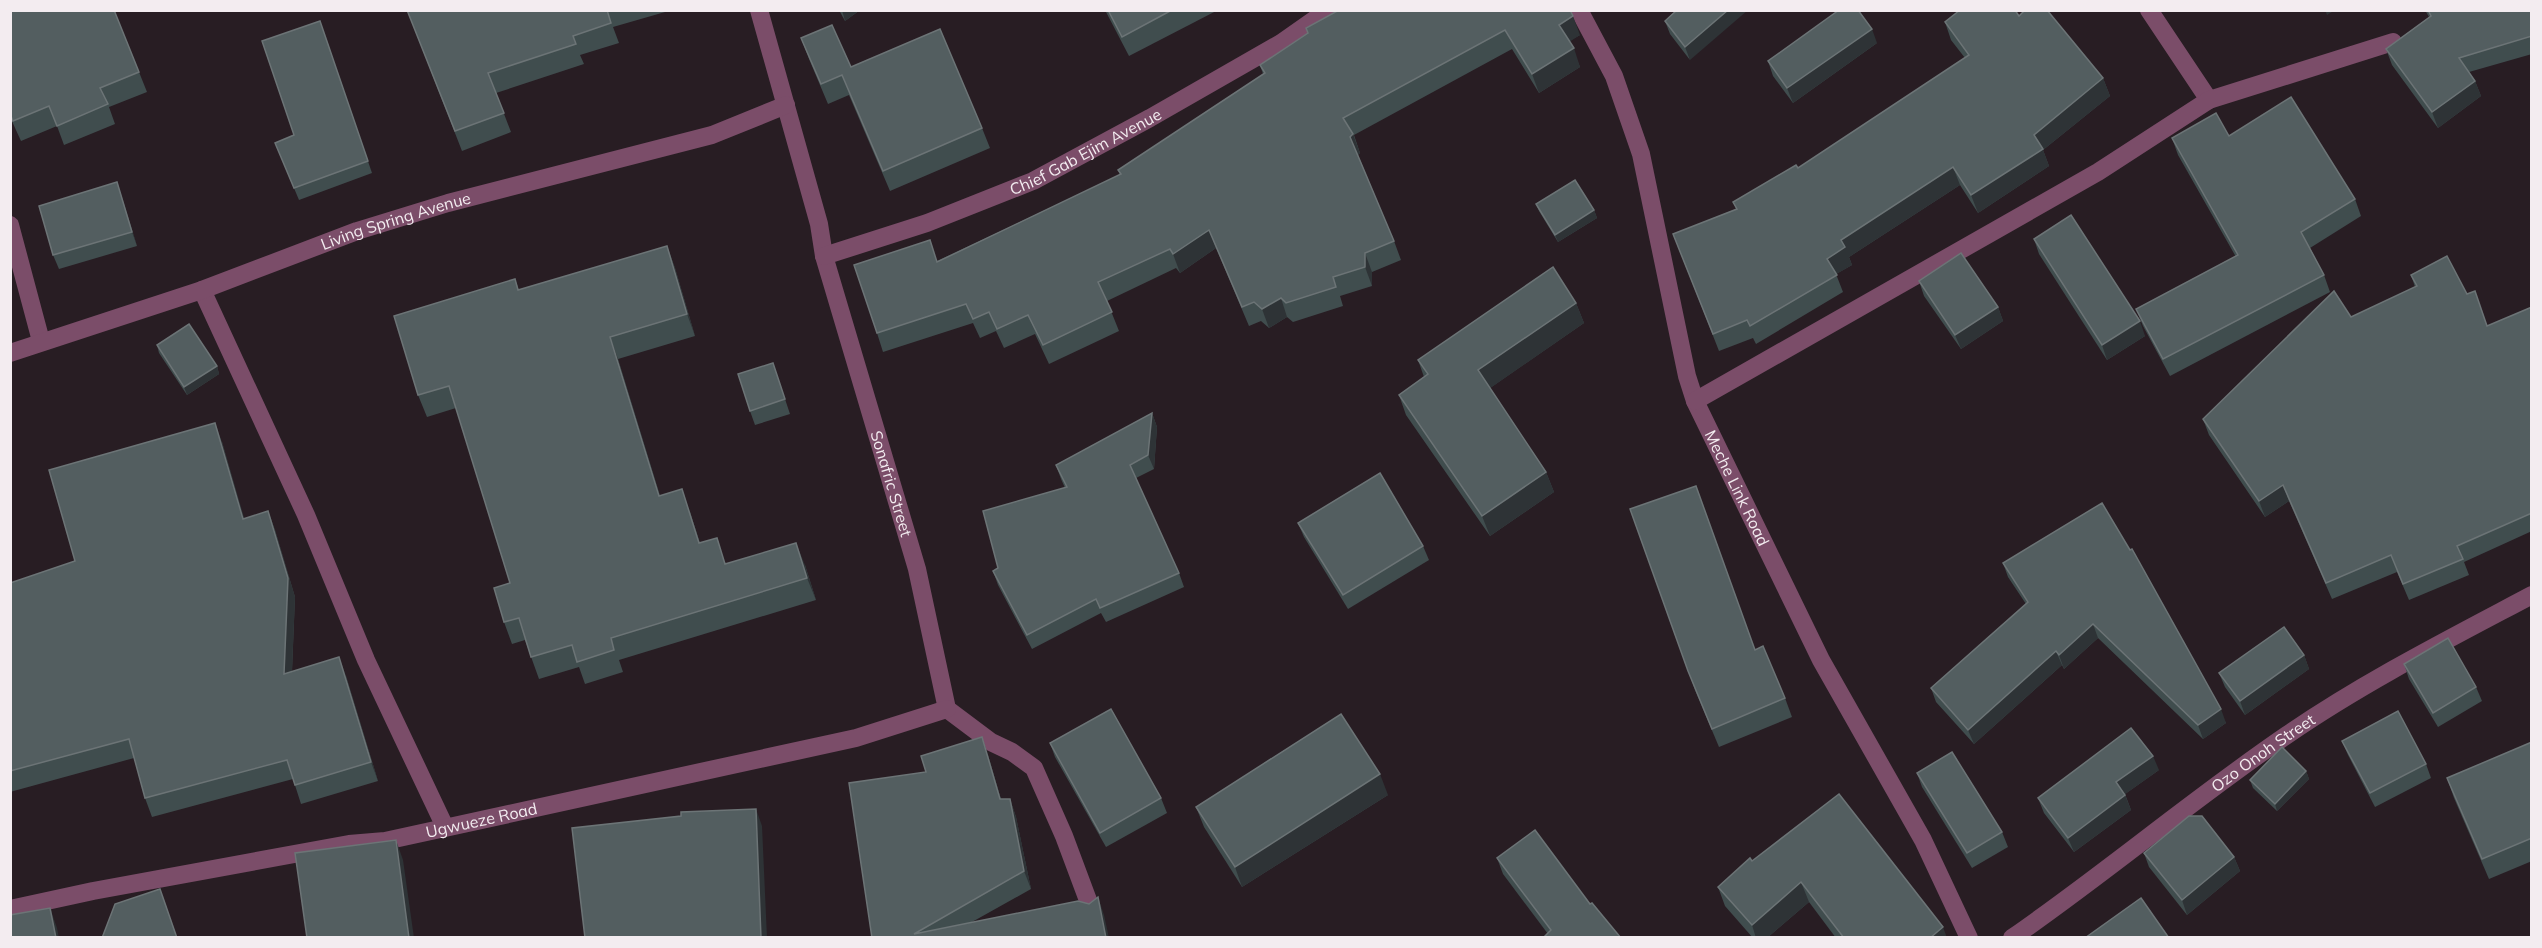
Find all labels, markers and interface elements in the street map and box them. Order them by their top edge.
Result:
street label: Chief Gab Ejim Avenue [1007,104,1165,199]
street label: Living Spring Avenue [318,188,473,254]
street label: Meche Link Road [1701,427,1774,549]
street label: Sonafric Street [866,428,917,539]
street label: Ozo Onoh Street [2207,709,2319,796]
street label: Ugwueze Road [424,798,539,842]

